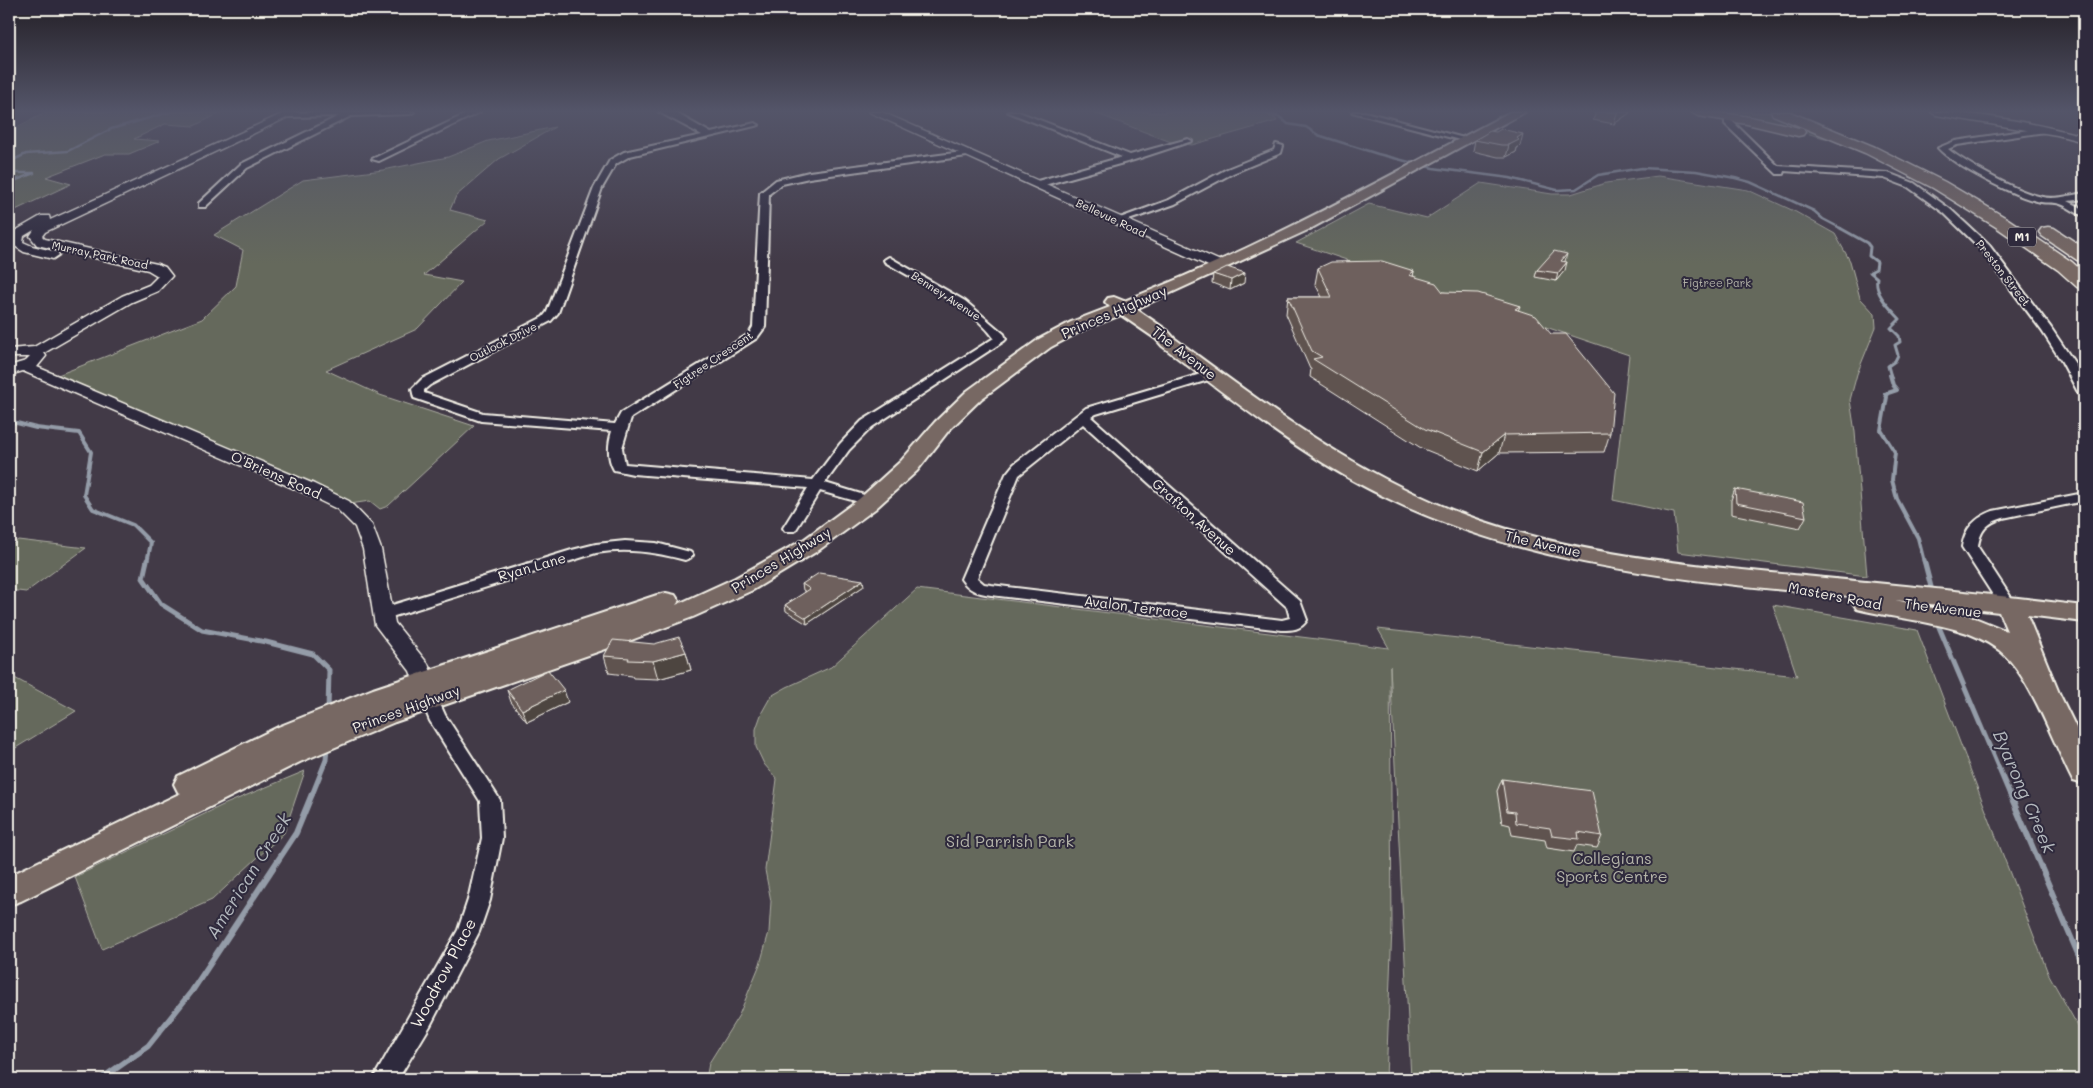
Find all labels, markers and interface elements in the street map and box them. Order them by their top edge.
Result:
street label: Bellevue Road [1074,195,1149,240]
road number: M1 [2008,228,2036,246]
street label: Preston Street [1973,236,2034,309]
street label: Murray Park Road [51,237,150,272]
street label: Benney Avenue [909,268,984,324]
park label: Figtree Park [1683,275,1751,290]
street label: Princes Highway [1058,281,1170,342]
street label: Outlook Drive [466,318,539,365]
street label: The Avenue [1148,321,1221,384]
street label: Figtree Crescent [670,327,756,392]
street label: O'Briens Road [228,446,324,503]
street label: Grafton Avenue [1148,474,1240,559]
street label: Princes Highway [727,522,834,597]
street label: The Avenue [1503,526,1583,561]
street label: Ryan Lane [496,548,568,585]
street label: Masters Road [1787,577,1884,614]
street label: Avalon Terrace [1083,591,1189,622]
street label: The Avenue [1904,593,1983,622]
street label: Princes Highway [349,680,462,737]
water label: Byarong Creek [1988,726,2062,857]
water label: American Creek [200,808,297,943]
park label: Sid Parrish Park [946,830,1074,851]
park label: Collegians Sports Centre [1556,847,1668,886]
street label: Woodrow Place [405,914,480,1031]

